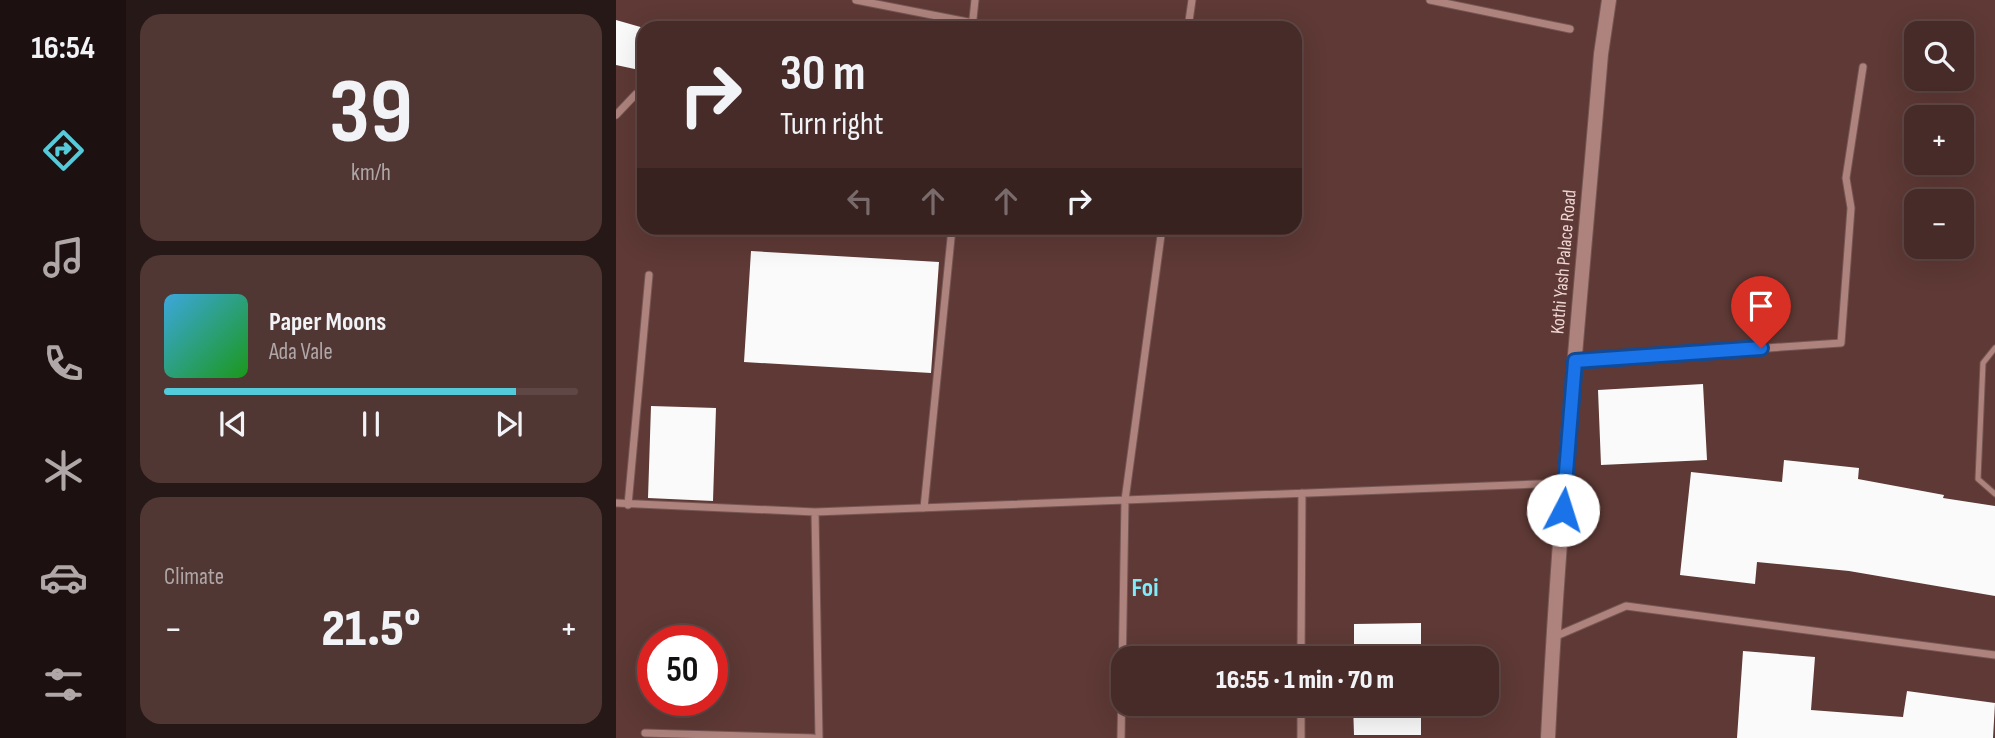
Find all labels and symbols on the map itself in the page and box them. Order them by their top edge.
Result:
street label: Kothi Yash Palace Road [1546,189,1582,335]
pin [1731,276,1791,348]
position arrow [1526,473,1600,547]
district label: Foi [1132,573,1158,604]
speed limit sign: 50 [637,625,728,716]

